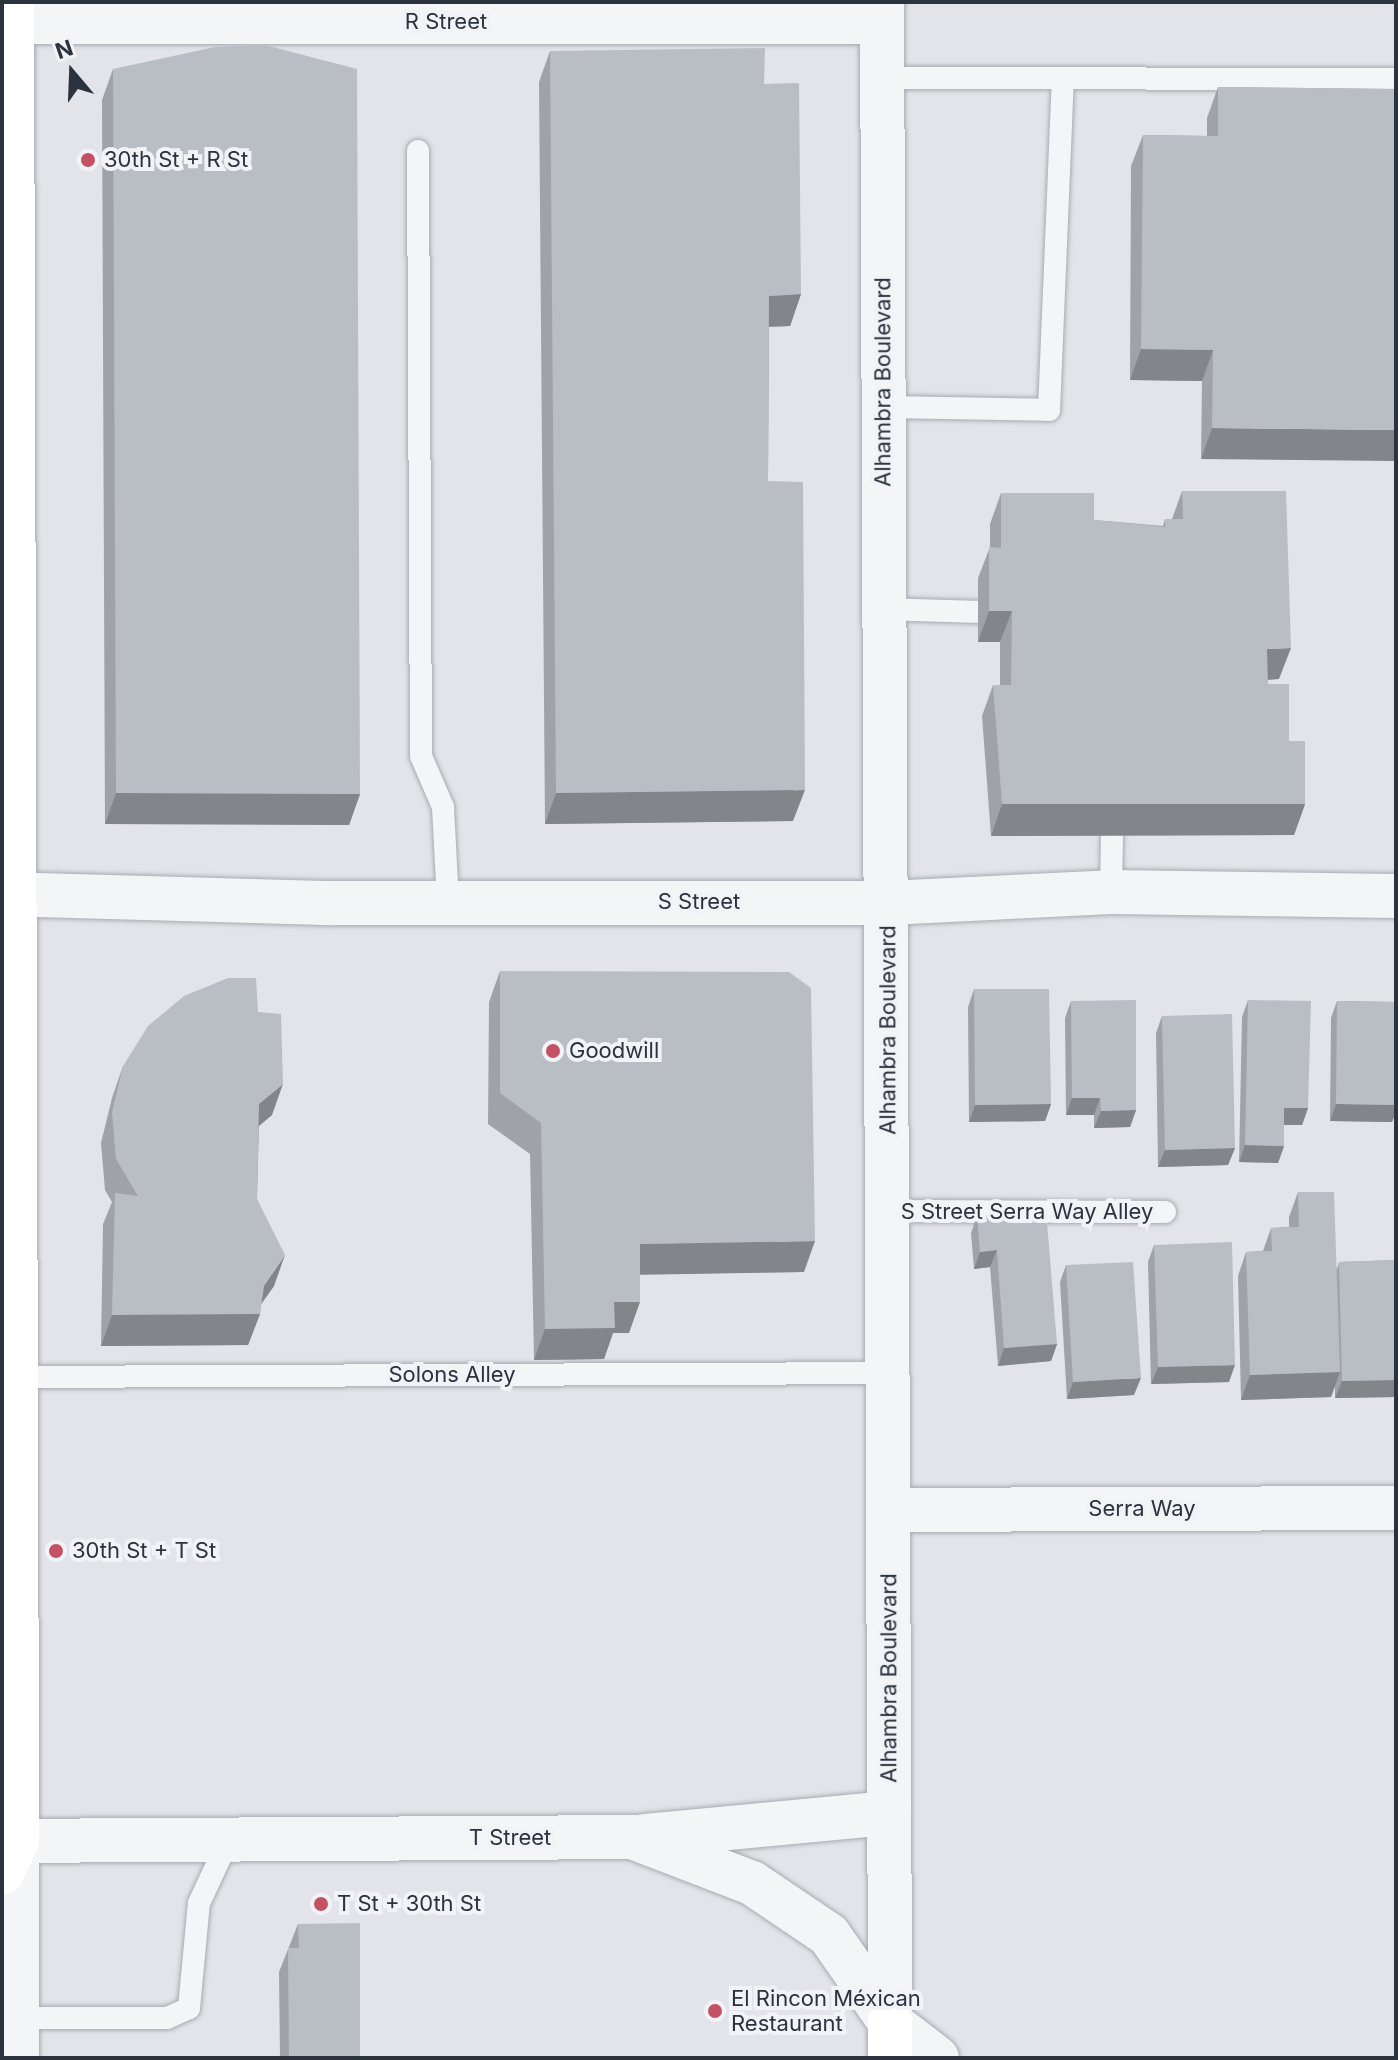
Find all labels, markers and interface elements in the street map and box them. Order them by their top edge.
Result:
street label: R Street [405,9,487,35]
north arrow [32,32,112,112]
text: N [52,34,76,64]
place label: 30th St + R St [104,147,248,173]
marker: 30th St + R St [79,151,97,169]
street label: Alhambra Boulevard [870,277,896,487]
street label: S Street [658,889,740,915]
street label: Alhambra Boulevard [875,925,901,1135]
place label: Goodwill [569,1038,659,1064]
marker: Goodwill [544,1042,562,1060]
street label: S Street Serra Way Alley [901,1199,1153,1225]
street label: Solons Alley [388,1362,516,1388]
street label: Serra Way [1088,1496,1196,1522]
place label: 30th St + T St [72,1538,216,1564]
marker: 30th St + T St [47,1542,65,1560]
street label: Alhambra Boulevard [876,1573,902,1783]
street label: T Street [469,1825,551,1851]
place label: T St + 30th St [337,1891,481,1917]
marker: T St + 30th St [312,1895,330,1913]
place label: El Rincon Méxican Restaurant [731,1985,921,2036]
marker: El Rincon Méxican Restaurant [706,2002,724,2020]

